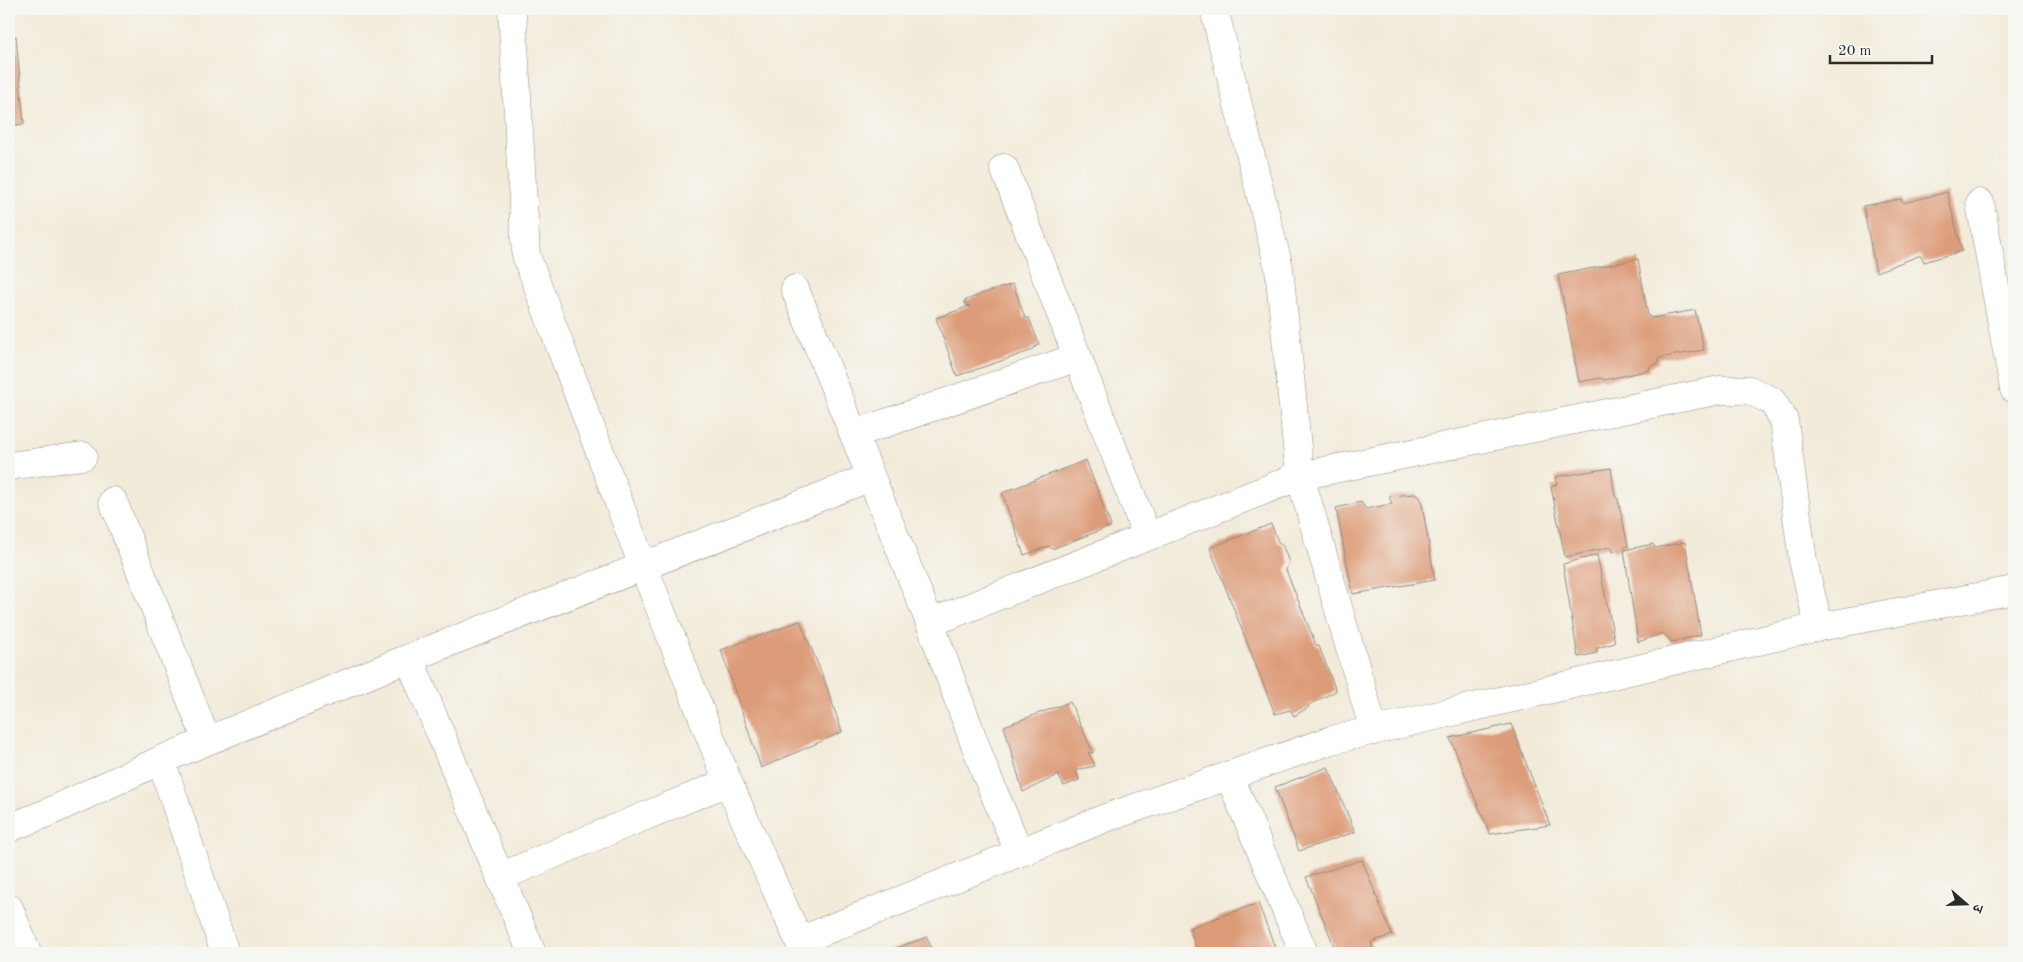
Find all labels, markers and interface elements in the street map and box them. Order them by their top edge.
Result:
scale bar [1830,32,1933,64]
text: 20 m [1838,44,1872,59]
north arrow [1940,880,1990,930]
text: उ [1969,901,1985,915]

